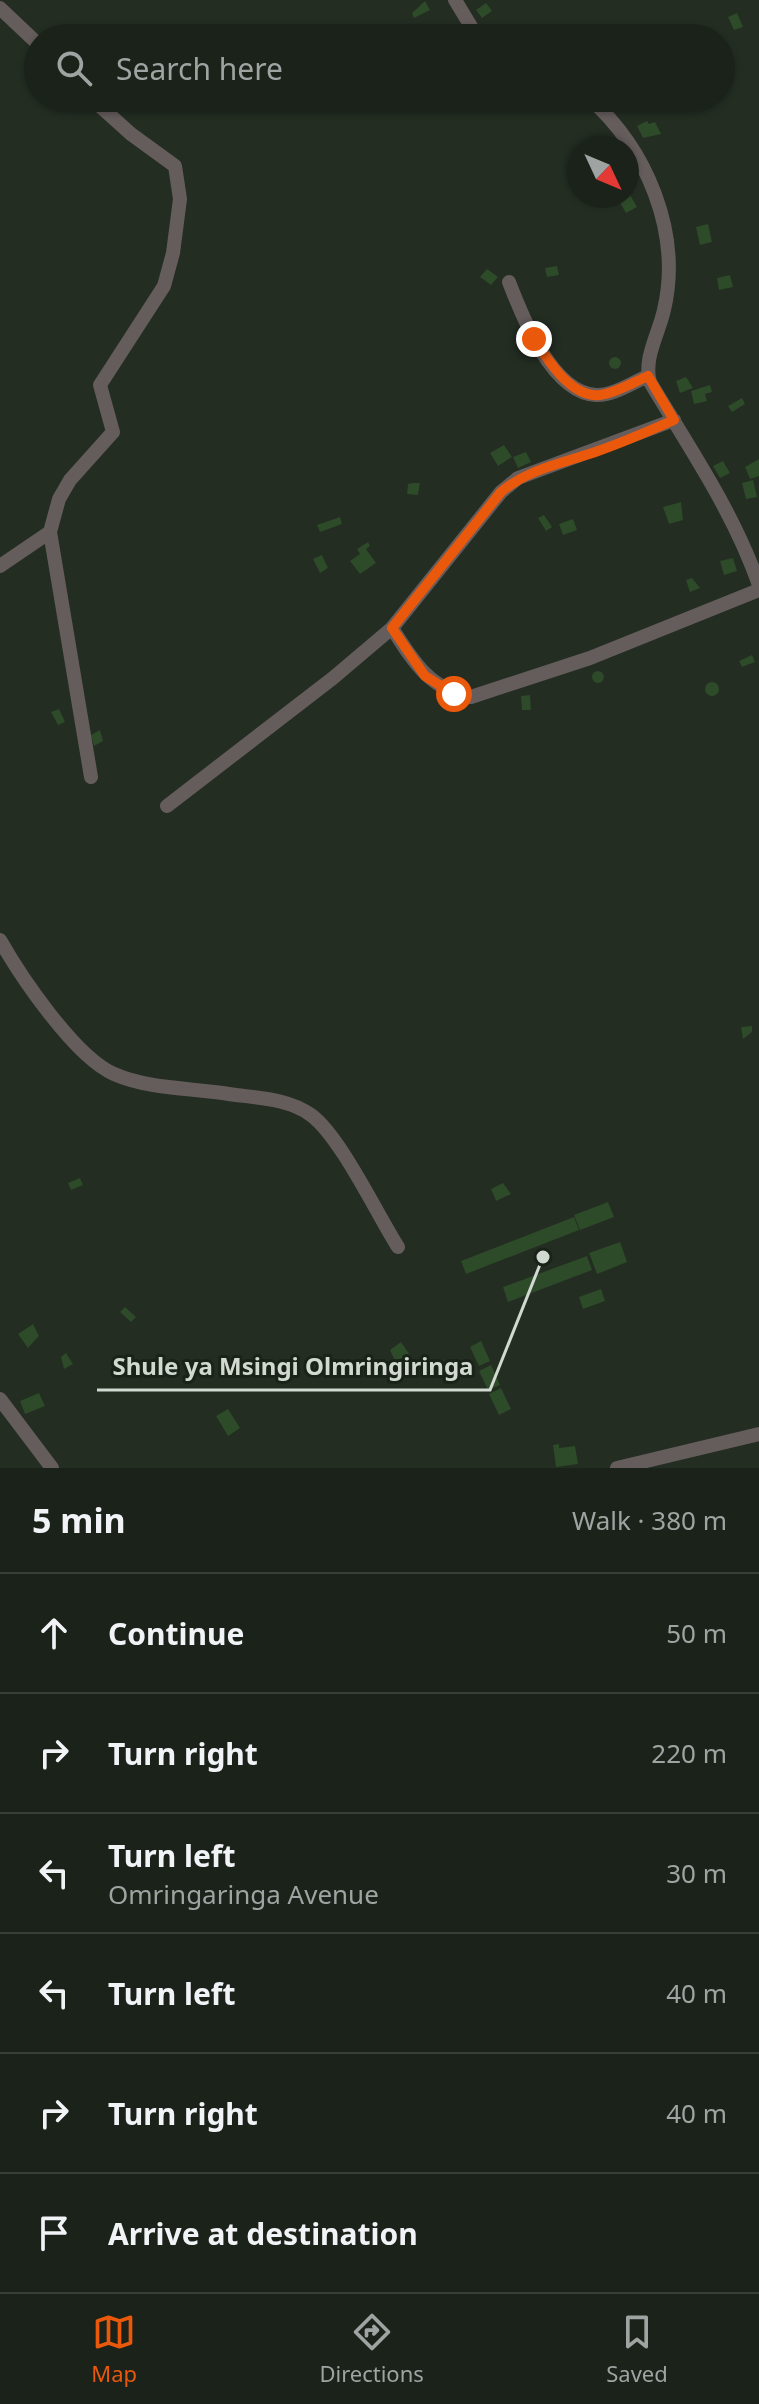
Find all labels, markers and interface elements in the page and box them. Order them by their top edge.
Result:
search box [24,24,735,112]
icon: search [52,46,96,90]
text: Search here [116,48,283,89]
north arrow [567,136,639,208]
route end [516,321,552,357]
route start [436,676,472,712]
callout: Shule ya Msingi Olmringiringa [97,1342,490,1390]
text: Shule ya Msingi Olmringiringa [113,1349,473,1382]
text: 5 min [32,1497,126,1543]
text: Walk · 380 m [572,1502,727,1538]
icon: ahead [32,1611,76,1655]
text: Continue [108,1613,244,1654]
text: 50 m [666,1615,727,1651]
icon: right [32,1731,76,1775]
text: Turn right [108,1733,258,1774]
text: 220 m [651,1735,727,1771]
text: Turn left [108,1835,236,1876]
icon: left [32,1851,76,1895]
text: 30 m [666,1855,727,1891]
text: Omringaringa Avenue [108,1876,379,1912]
icon: left [32,1971,76,2015]
text: Turn left [108,1973,236,2014]
text: 40 m [666,1975,727,2011]
icon: right [32,2091,76,2135]
text: Turn right [108,2093,258,2134]
text: 40 m [666,2095,727,2131]
icon: arrive [32,2211,76,2255]
text: Arrive at destination [108,2213,418,2254]
tab: Map [91,2310,137,2388]
tab: Directions [319,2310,424,2388]
tab: Saved [606,2310,668,2388]

